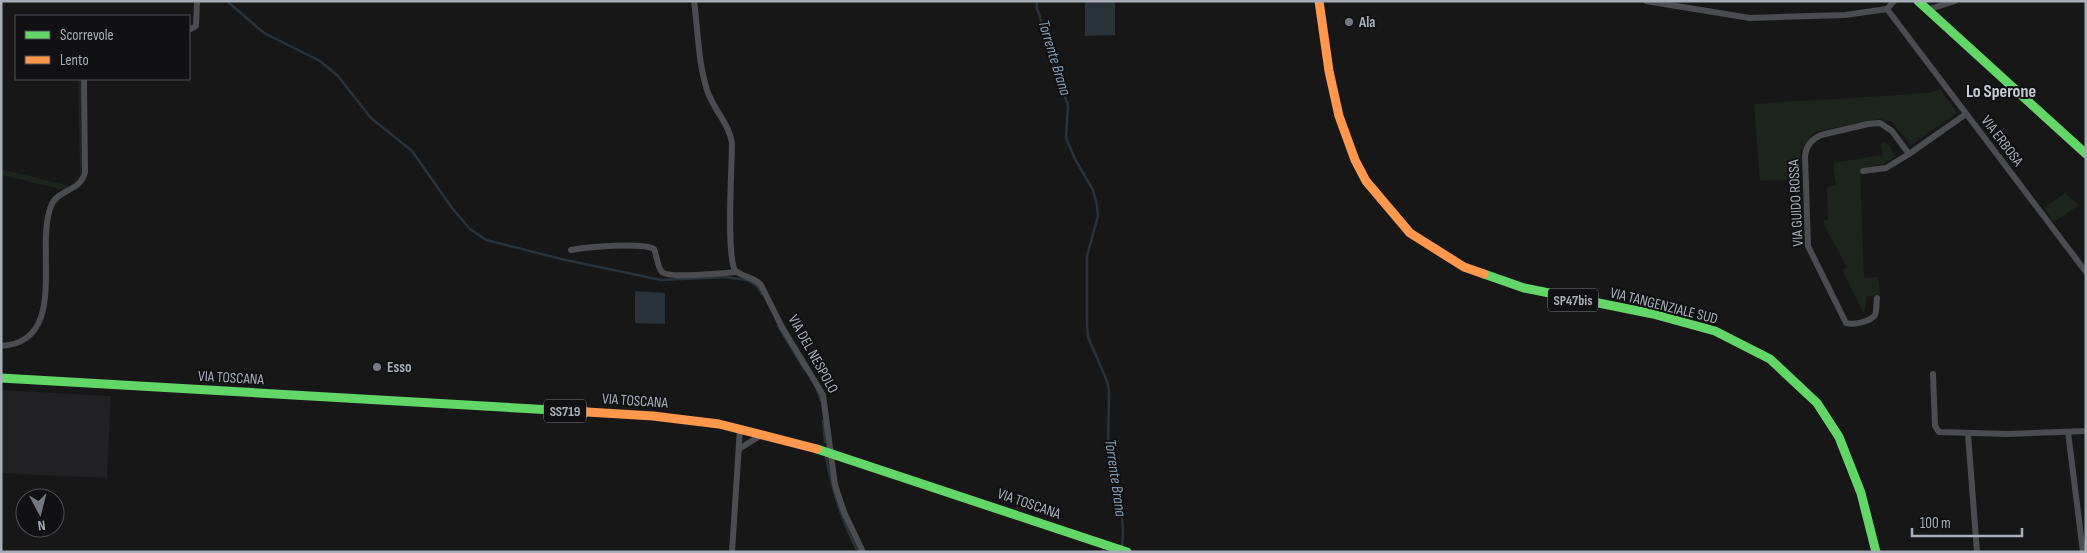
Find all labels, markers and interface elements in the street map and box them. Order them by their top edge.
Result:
place label: Ala [1358,13,1375,32]
legend [15,15,190,80]
marker: Ala [1343,16,1355,28]
water label: Torrente Brana [1034,18,1075,99]
text: Scorrevole [60,26,114,45]
text: Lento [60,51,89,70]
district label: Lo Sperone [1966,81,2036,102]
street label: VIA ERBOSA [1977,112,2028,171]
street label: VIA GUIDO ROSSA [1784,159,1808,247]
street label: VIA TANGENZIALE SUD [1608,283,1720,329]
road number: SP47bis [1548,288,1598,312]
street label: VIA DEL NESPOLO [784,311,842,397]
place label: Esso [387,358,411,377]
marker: Esso [371,361,383,373]
street label: VIA TOSCANA [198,367,265,389]
street label: VIA TOSCANA [601,389,669,413]
road number: SS719 [544,400,586,422]
water label: Torrente Brana [1100,438,1130,518]
street label: VIA TOSCANA [995,484,1064,524]
north arrow [15,488,65,538]
scale bar [1912,506,2022,538]
text: 100 m [1920,514,1951,533]
text: N [37,517,46,534]

